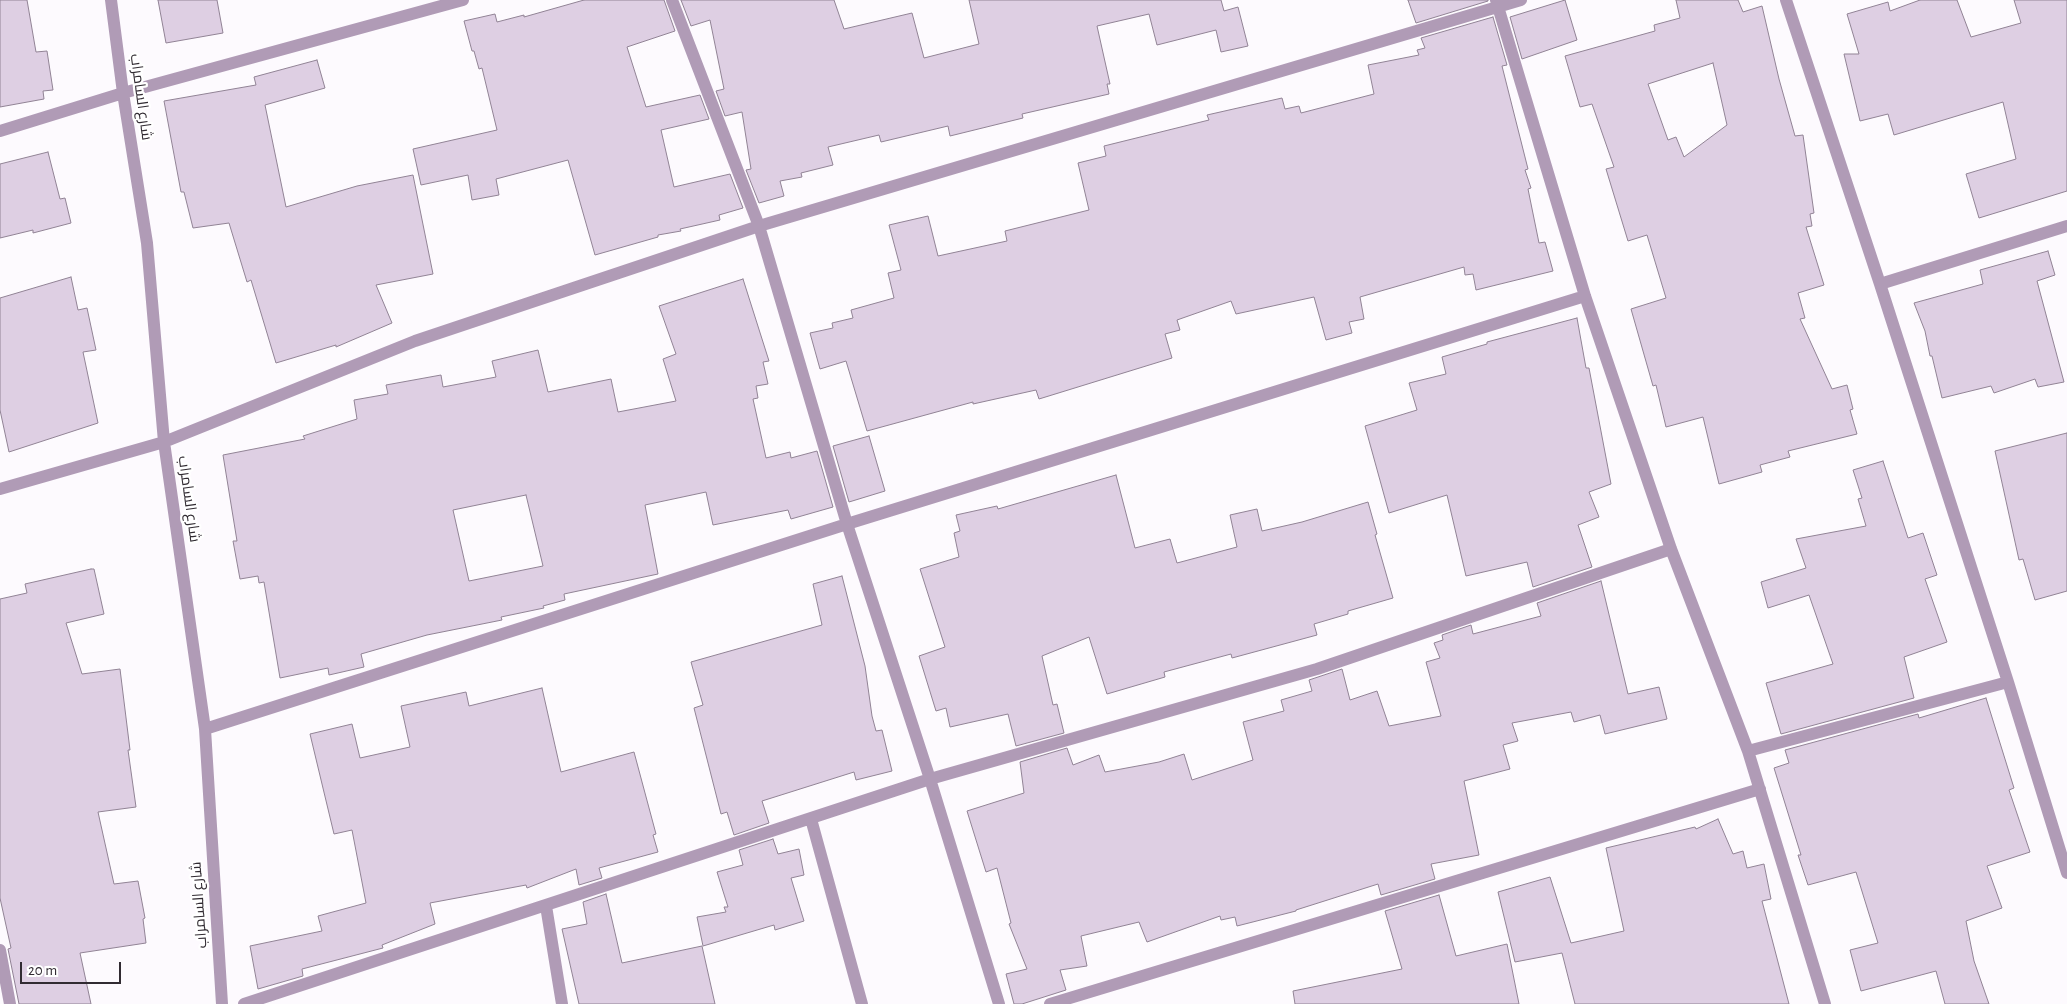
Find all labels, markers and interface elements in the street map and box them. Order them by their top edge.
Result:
street label: شارع السامراب [126,53,156,141]
street label: شارع السامراب [174,455,204,543]
street label: شارع السامراب [187,861,211,949]
scale bar [22,952,124,984]
text: 20 m [28,963,57,978]

